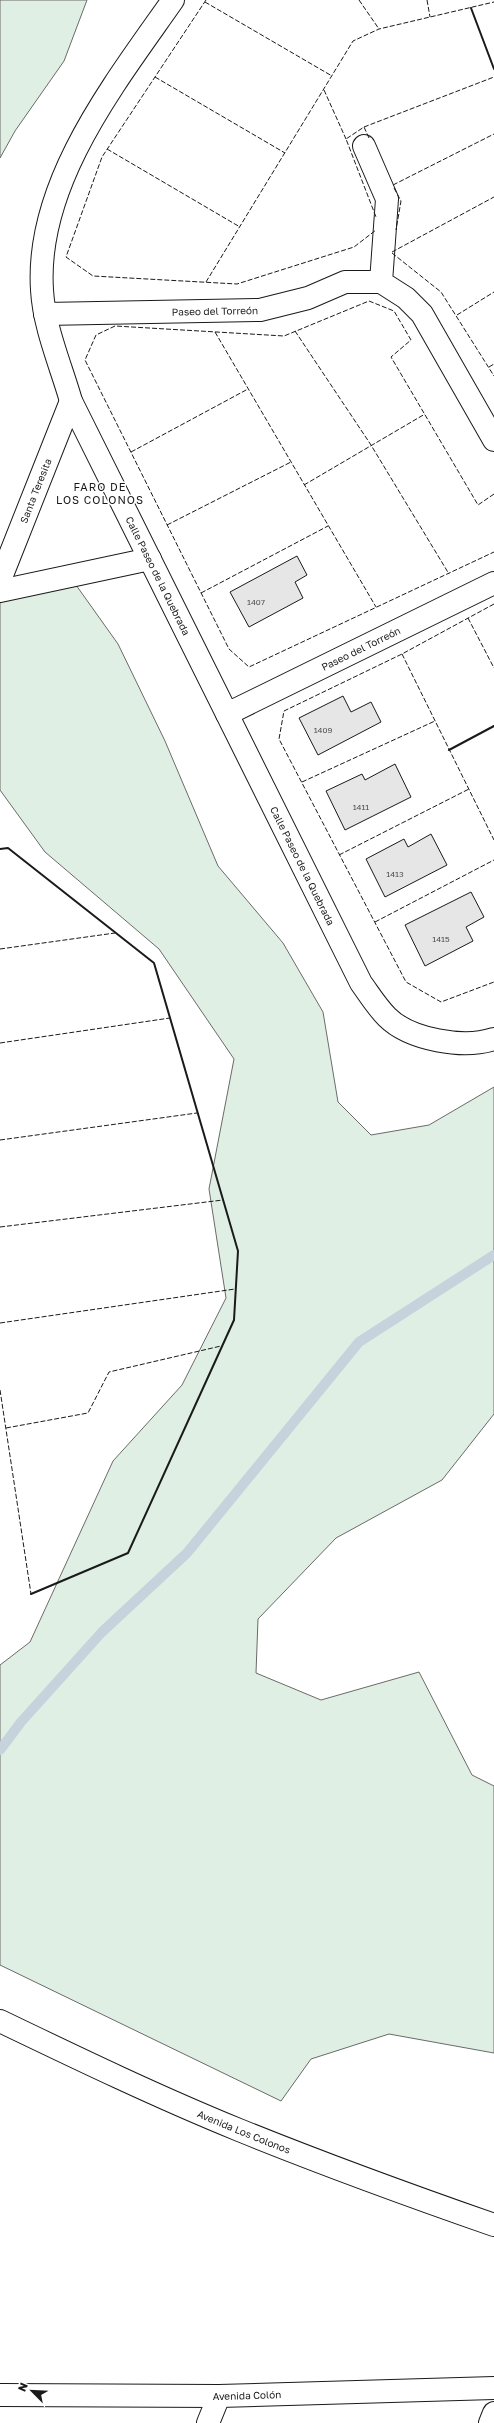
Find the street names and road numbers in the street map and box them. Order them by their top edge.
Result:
street label: Paseo del Torreón [172,304,258,318]
street label: Santa Teresita [17,457,54,525]
street label: Calle Paseo de la Quebrada [123,514,193,637]
street label: Paseo del Torreón [319,624,402,673]
street label: Calle Paseo de la Quebrada [268,804,337,927]
street label: Avenida Los Colonos [196,2107,292,2156]
street label: Avenida Colón [213,2388,281,2402]

